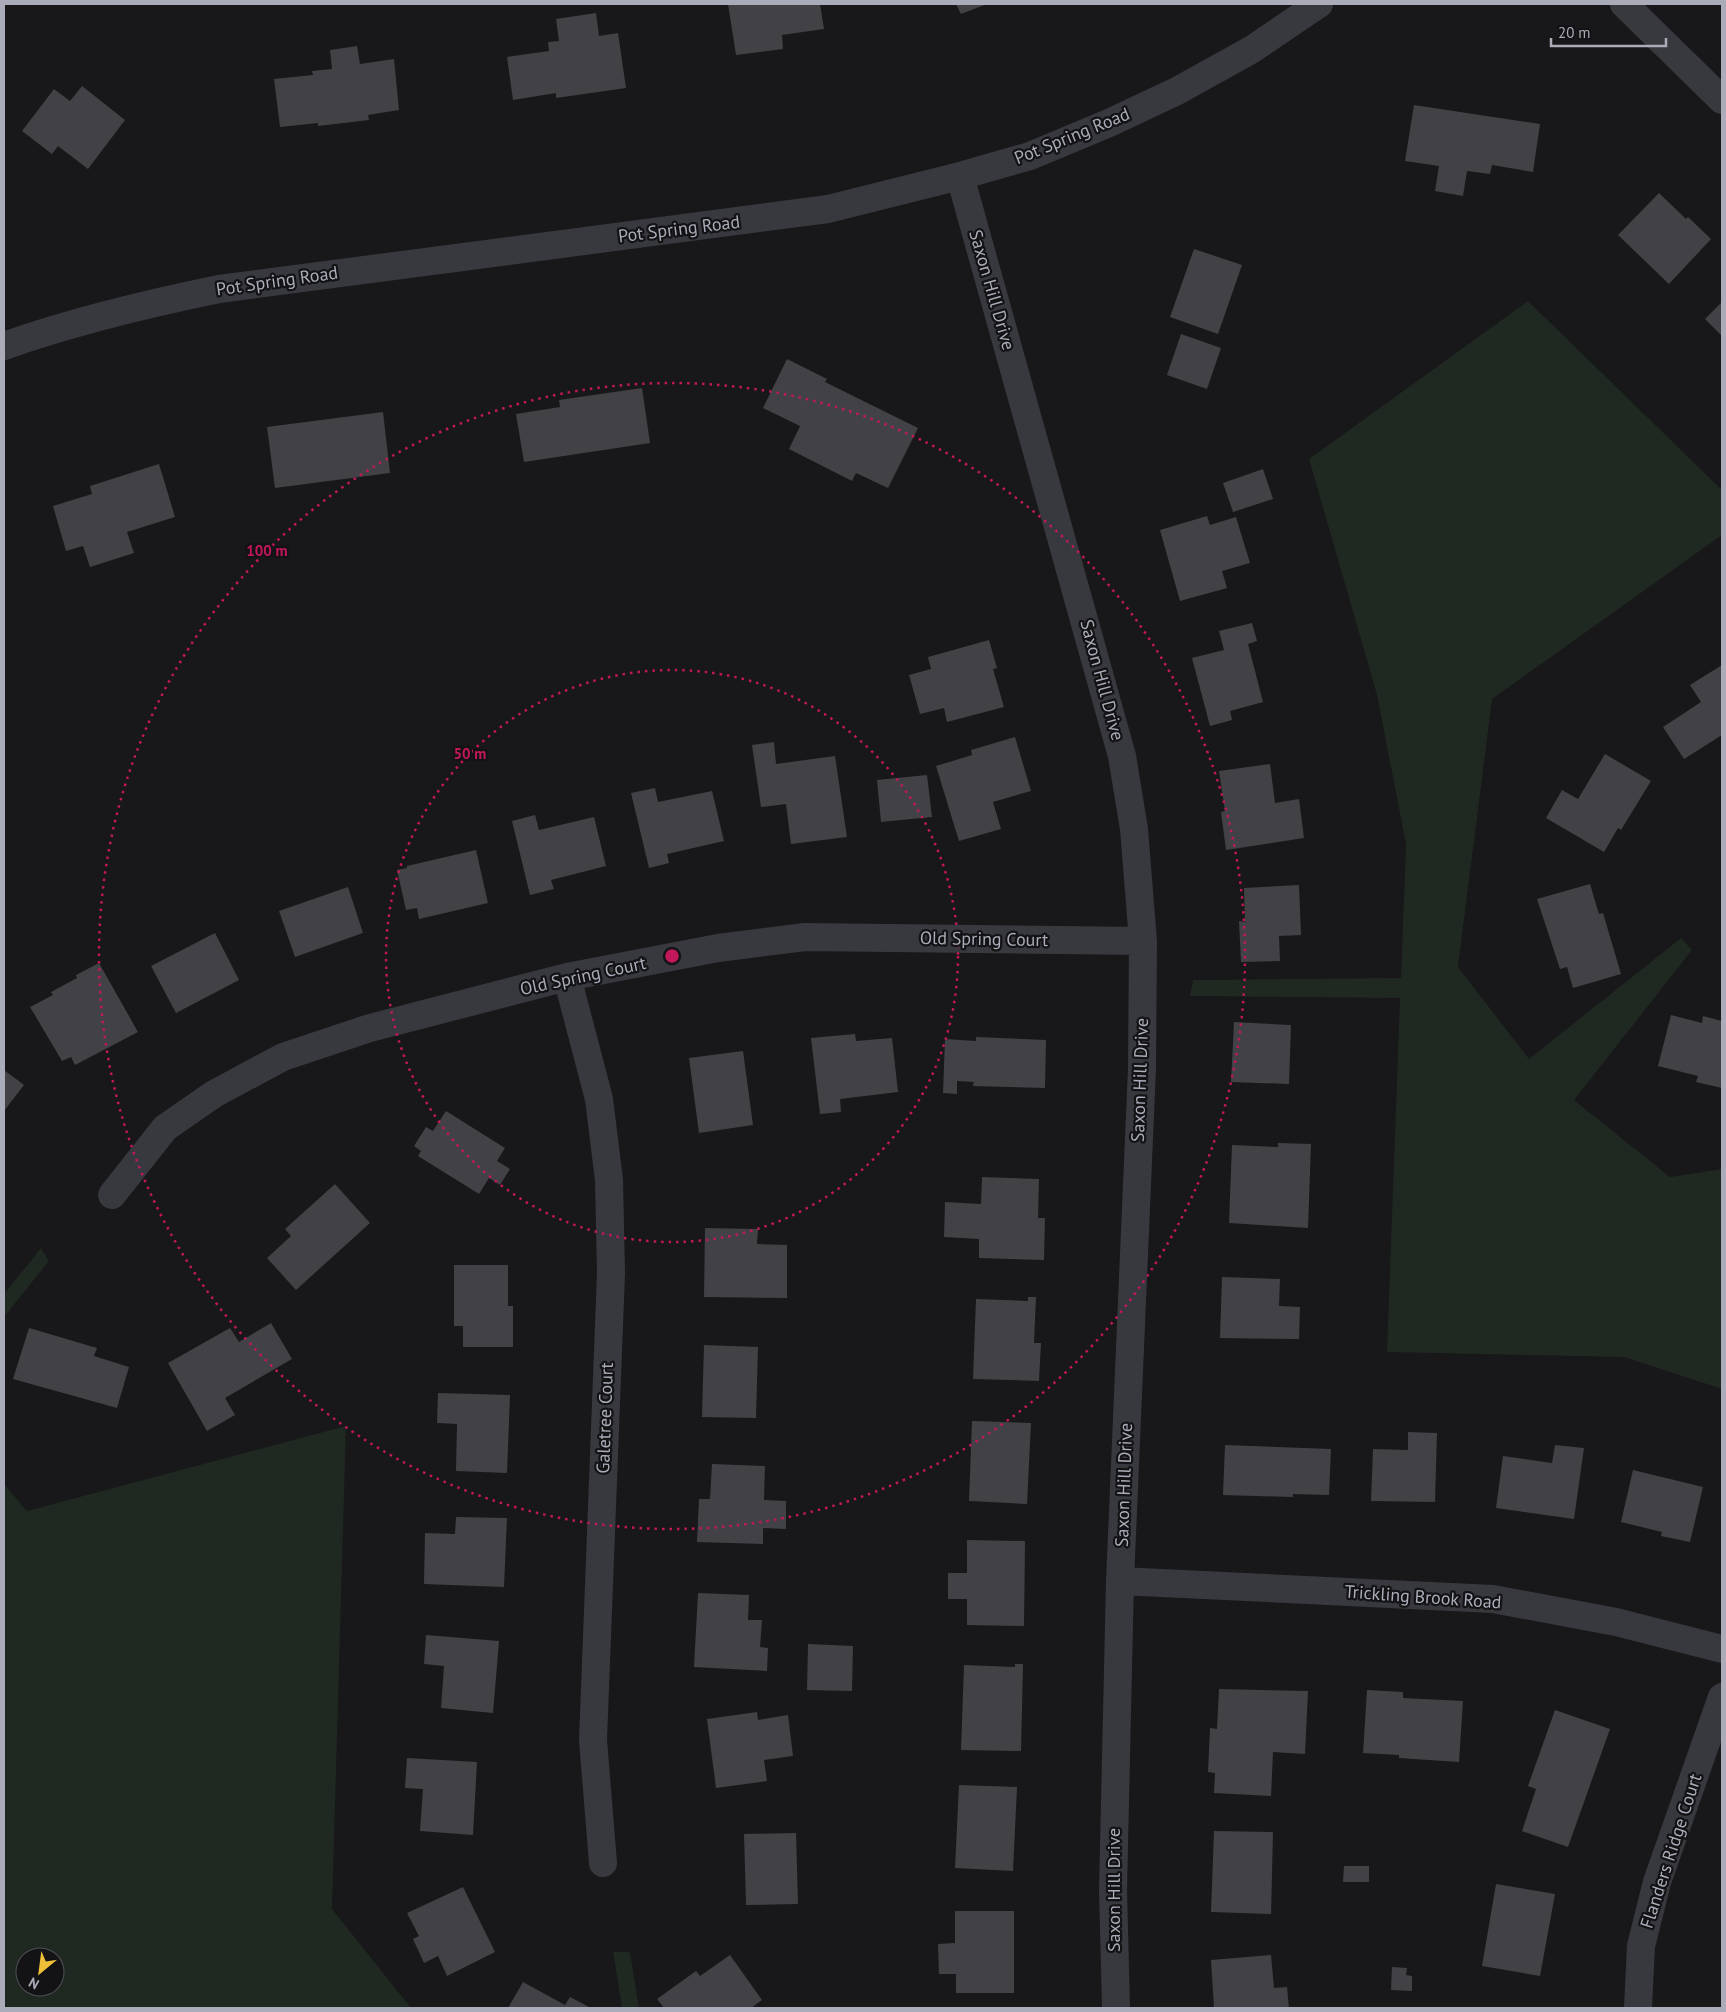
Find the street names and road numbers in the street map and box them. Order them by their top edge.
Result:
street label: Pot Spring Road [1011,102,1133,169]
street label: Pot Spring Road [617,210,741,247]
street label: Saxon Hill Drive [964,227,1021,353]
street label: Pot Spring Road [215,261,339,300]
street label: Saxon Hill Drive [1075,617,1130,743]
street label: Old Spring Court [920,926,1048,951]
street label: Old Spring Court [518,951,648,1000]
street label: Saxon Hill Drive [1126,1018,1153,1142]
street label: Galetree Court [591,1362,618,1474]
street label: Saxon Hill Drive [1110,1423,1137,1547]
street label: Trickling Brook Road [1344,1580,1502,1613]
street label: Flanders Ridge Court [1635,1771,1706,1931]
street label: Saxon Hill Drive [1102,1828,1125,1952]

